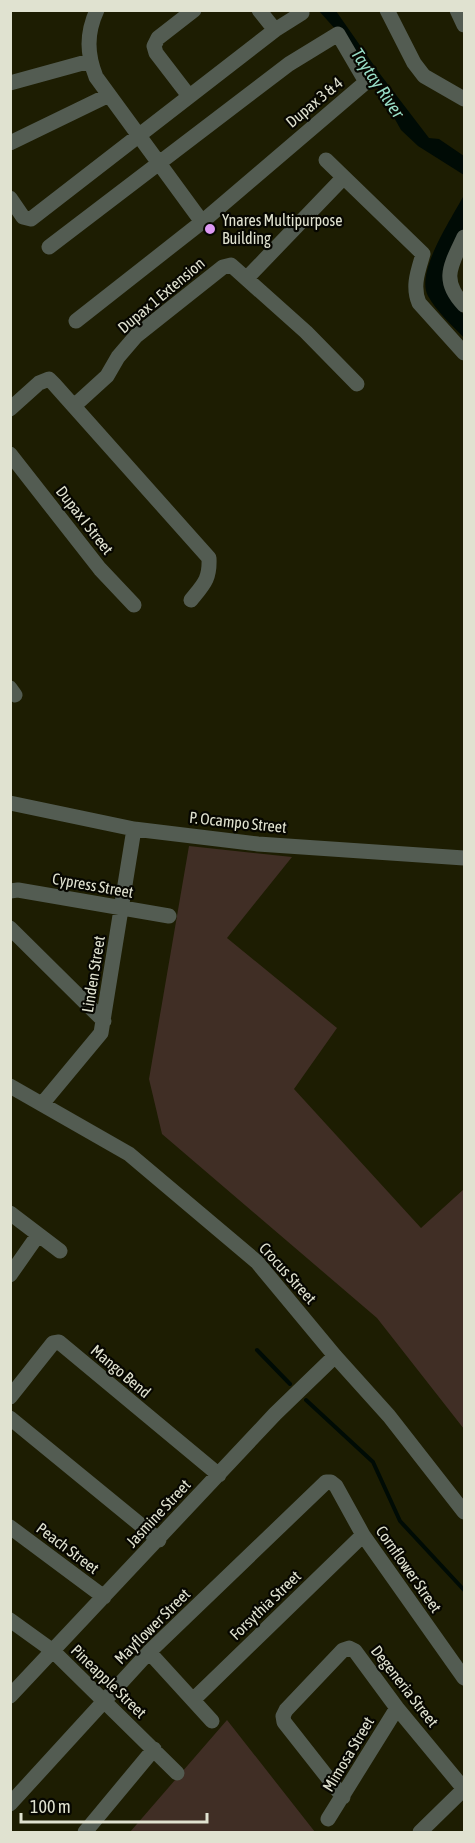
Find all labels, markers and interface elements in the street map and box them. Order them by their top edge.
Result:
water label: Taytay River [347,44,409,122]
street label: Dupax 3 & 4 [282,73,347,132]
place label: Ynares Multipurpose Building [222,211,343,248]
marker: Ynares Multipurpose Building [203,222,217,236]
street label: Dupax 1 Extension [114,254,209,337]
street label: Dupax I Street [52,482,117,559]
street label: P. Ocampo Street [188,808,288,837]
street label: Cypress Street [51,869,135,902]
street label: Linden Street [78,934,108,1014]
street label: Crocus Street [256,1239,320,1308]
street label: Mango Bend [87,1341,155,1402]
street label: Jasmine Street [122,1475,194,1550]
street label: Peach Street [33,1519,103,1577]
street label: Cornflower Street [372,1522,446,1616]
street label: Forsythia Street [226,1567,305,1644]
street label: Mayflower Street [111,1584,194,1668]
street label: Pineapple Street [67,1641,151,1722]
street label: Degeneria Street [367,1642,443,1731]
street label: Mimosa Street [319,1713,378,1795]
scale bar [21,1786,207,1824]
text: 100 m [30,1796,71,1817]

